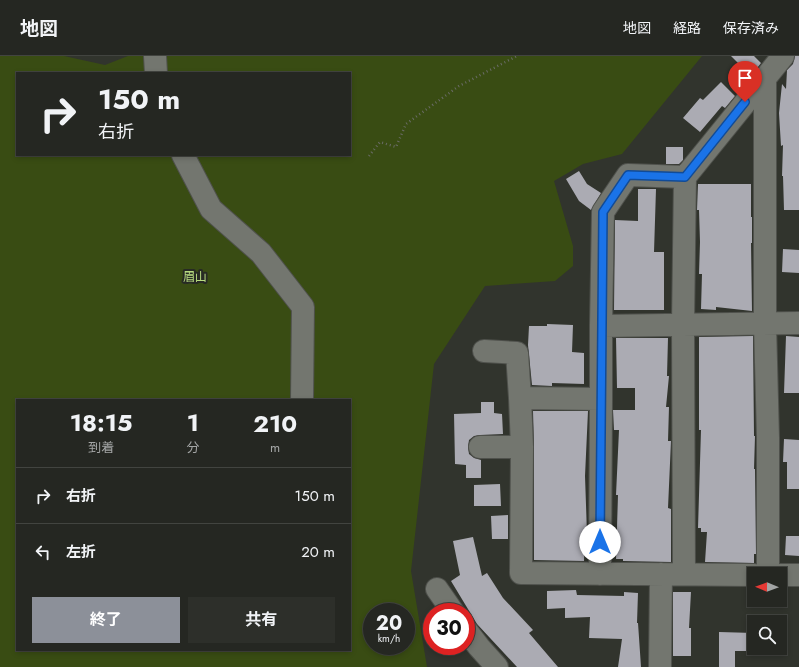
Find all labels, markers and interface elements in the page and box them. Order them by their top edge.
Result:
text: 地図 [20,15,58,42]
text: 地図 [623,18,651,38]
text: 経路 [673,18,701,38]
text: 保存済み [723,18,779,38]
pin [728,61,762,102]
icon: arrive [734,67,756,89]
text: 150 m [98,79,180,120]
icon: right [32,88,84,140]
text: 右折 [98,119,134,145]
park label: 眉山 [183,268,207,286]
text: 18:15 [70,405,133,440]
text: 1 [187,405,199,440]
text: 210 [253,406,297,441]
text: 到着 [88,438,114,457]
text: 分 [186,438,199,457]
text: m [270,438,280,457]
icon: right [32,485,54,507]
text: 右折 [66,485,96,507]
text: 150 m [295,485,335,507]
position arrow [579,521,621,563]
icon: left [32,541,54,563]
text: 左折 [66,541,96,563]
text: 20 m [301,541,335,563]
north arrow [747,567,787,607]
map controls [747,567,787,655]
button: 終了 [32,597,180,643]
button: 共有 [188,597,335,643]
speed limit sign: 30 [423,603,475,655]
text: 20 [376,609,402,638]
button: search [747,615,787,655]
text: km/h [378,631,400,646]

